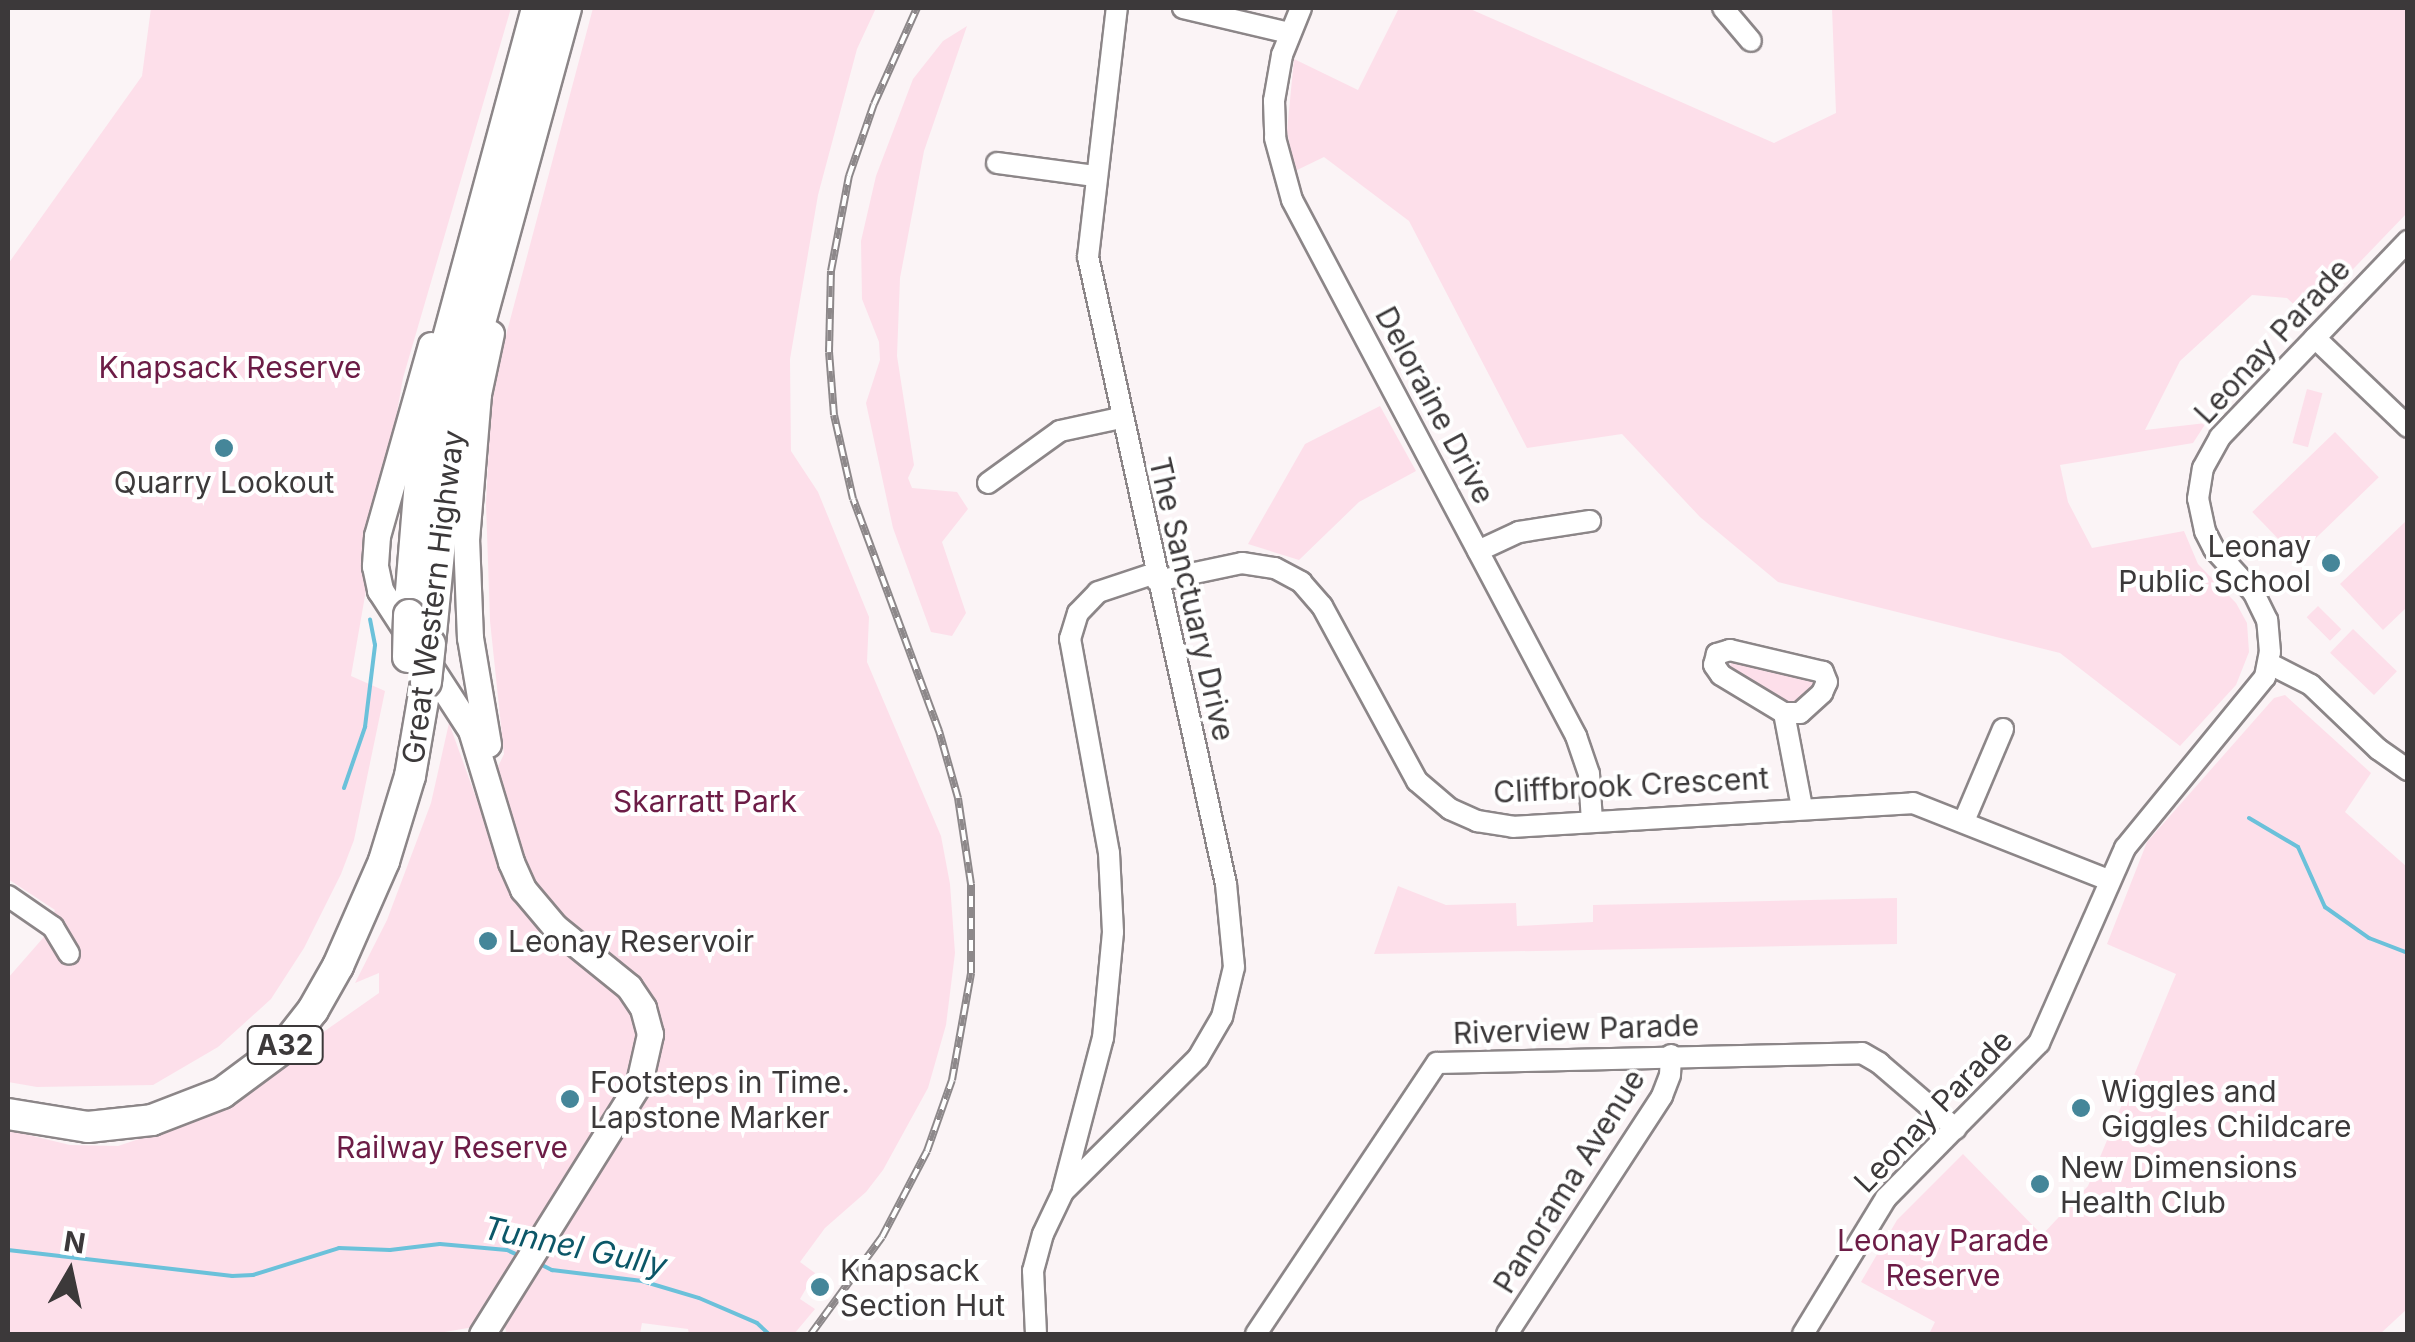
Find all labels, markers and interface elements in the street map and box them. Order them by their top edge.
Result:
street label: Leonay Parade [2187,251,2357,431]
street label: Deloraine Drive [1368,300,1502,510]
park label: Knapsack Reserve [98,349,362,385]
street label: Great Western Highway [395,428,471,766]
marker: Quarry Lookout [213,437,235,459]
street label: The Sanctuary Drive [1142,454,1242,744]
place label: Quarry Lookout [114,464,334,500]
place label: Leonay Public School [2118,528,2311,598]
marker: Leonay Public School [2320,552,2342,574]
street label: Cliffbrook Crescent [1492,760,1770,810]
park label: Skarratt Park [613,783,797,819]
place label: Leonay Reservoir [508,923,754,959]
marker: Leonay Reservoir [477,930,499,952]
street label: Riverview Parade [1452,1007,1700,1051]
road number: A32 [245,1022,325,1068]
street label: Leonay Parade [1846,1022,2020,1200]
street label: Panorama Avenue [1486,1063,1652,1299]
place label: Footsteps in Time. Lapstone Marker [590,1064,850,1134]
place label: Wiggles and Giggles Childcare [2101,1073,2352,1144]
marker: Footsteps in Time. Lapstone Marker [559,1088,581,1110]
marker: Wiggles and Giggles Childcare [2070,1097,2092,1119]
park label: Railway Reserve [336,1129,568,1165]
place label: New Dimensions Health Club [2060,1149,2298,1220]
marker: New Dimensions Health Club [2029,1173,2051,1195]
water label: Tunnel Gully [480,1209,670,1285]
north arrow [20,1222,120,1322]
park label: Leonay Parade Reserve [1837,1222,2049,1292]
text: N [61,1224,88,1261]
place label: Knapsack Section Hut [840,1252,1005,1322]
marker: Knapsack Section Hut [809,1276,831,1298]

